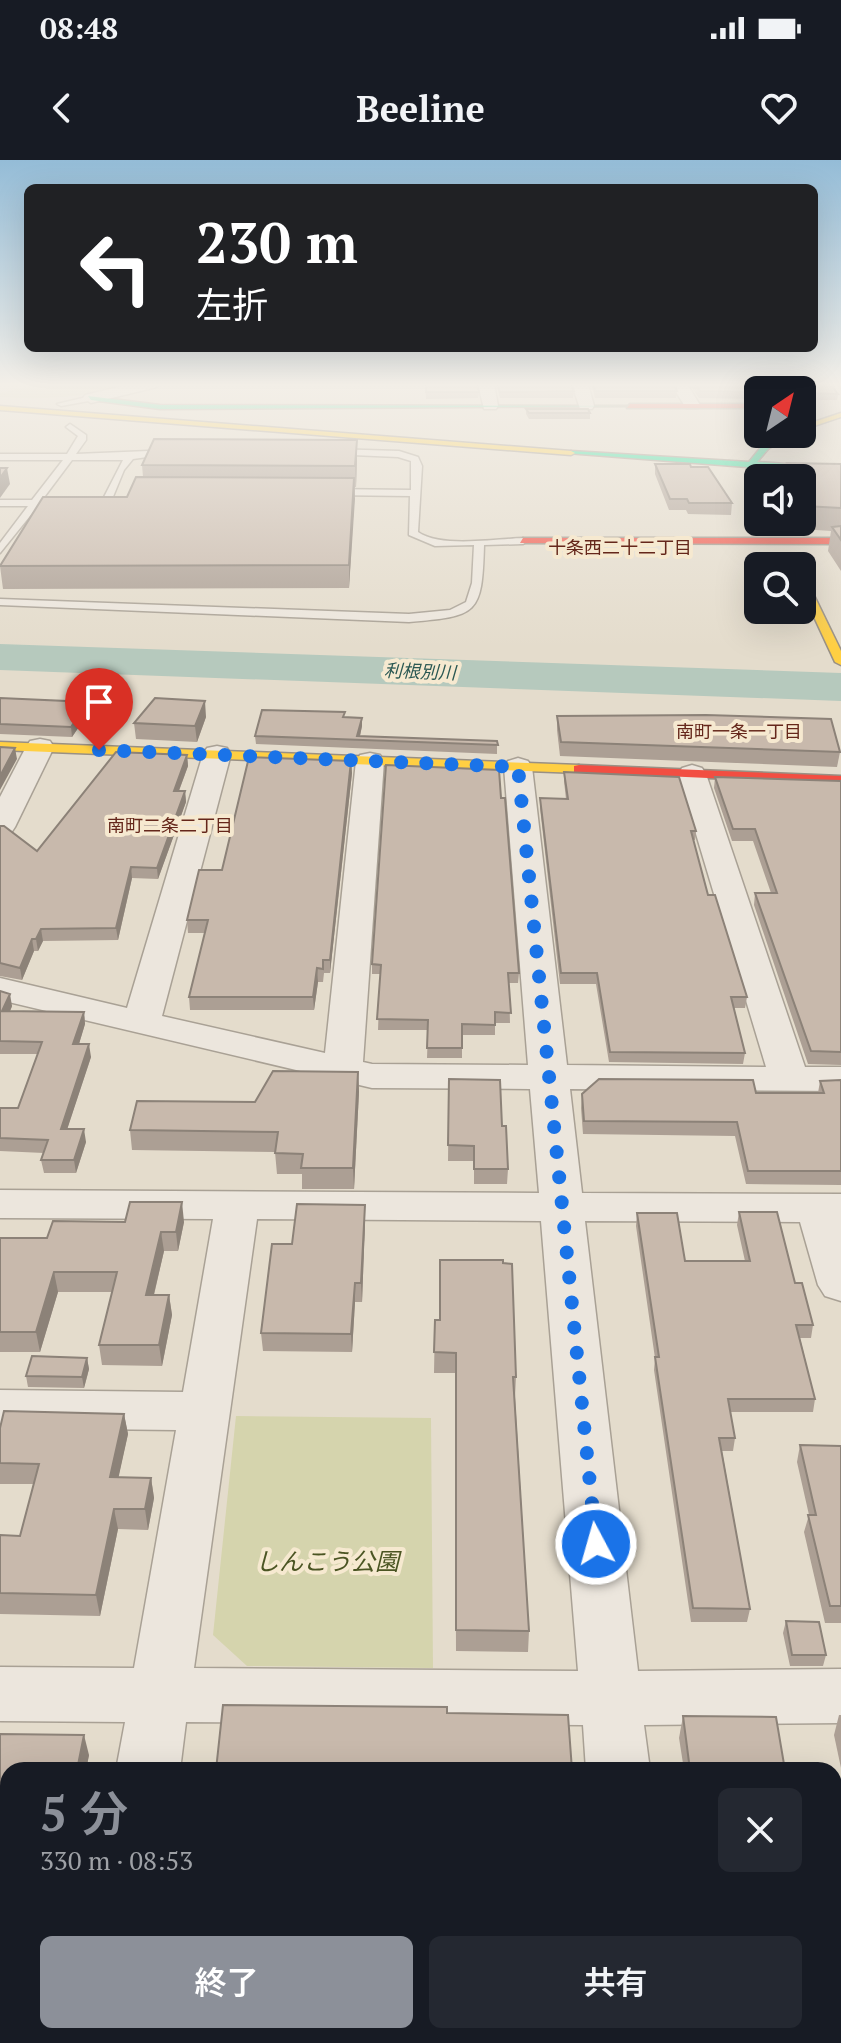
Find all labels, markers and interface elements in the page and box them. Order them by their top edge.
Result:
text: 08:48 [40,8,118,48]
text: Beeline [356,85,485,132]
icon: back [40,86,84,130]
icon: heart [757,86,801,130]
text: 230 m [196,205,358,279]
icon: left [64,216,168,320]
text: 左折 [196,281,268,328]
north arrow [744,376,816,448]
map controls [744,376,816,624]
button: sound [744,464,816,536]
district label: 十条西二十二丁目 [548,535,692,559]
button: search [744,552,816,624]
water label: 利根別川 [384,658,458,684]
pin [65,668,133,750]
icon: arrive [77,680,121,724]
district label: 南町一条一丁目 [676,719,802,743]
district label: 南町二条二丁目 [107,813,233,837]
position arrow [554,1502,638,1586]
park label: しんこう公園 [255,1545,402,1577]
text: 5 分 [40,1781,128,1845]
button: close [718,1788,802,1872]
text: 330 m · 08:53 [40,1843,193,1877]
button: 終了 [40,1936,413,2028]
button: 共有 [429,1936,802,2028]

